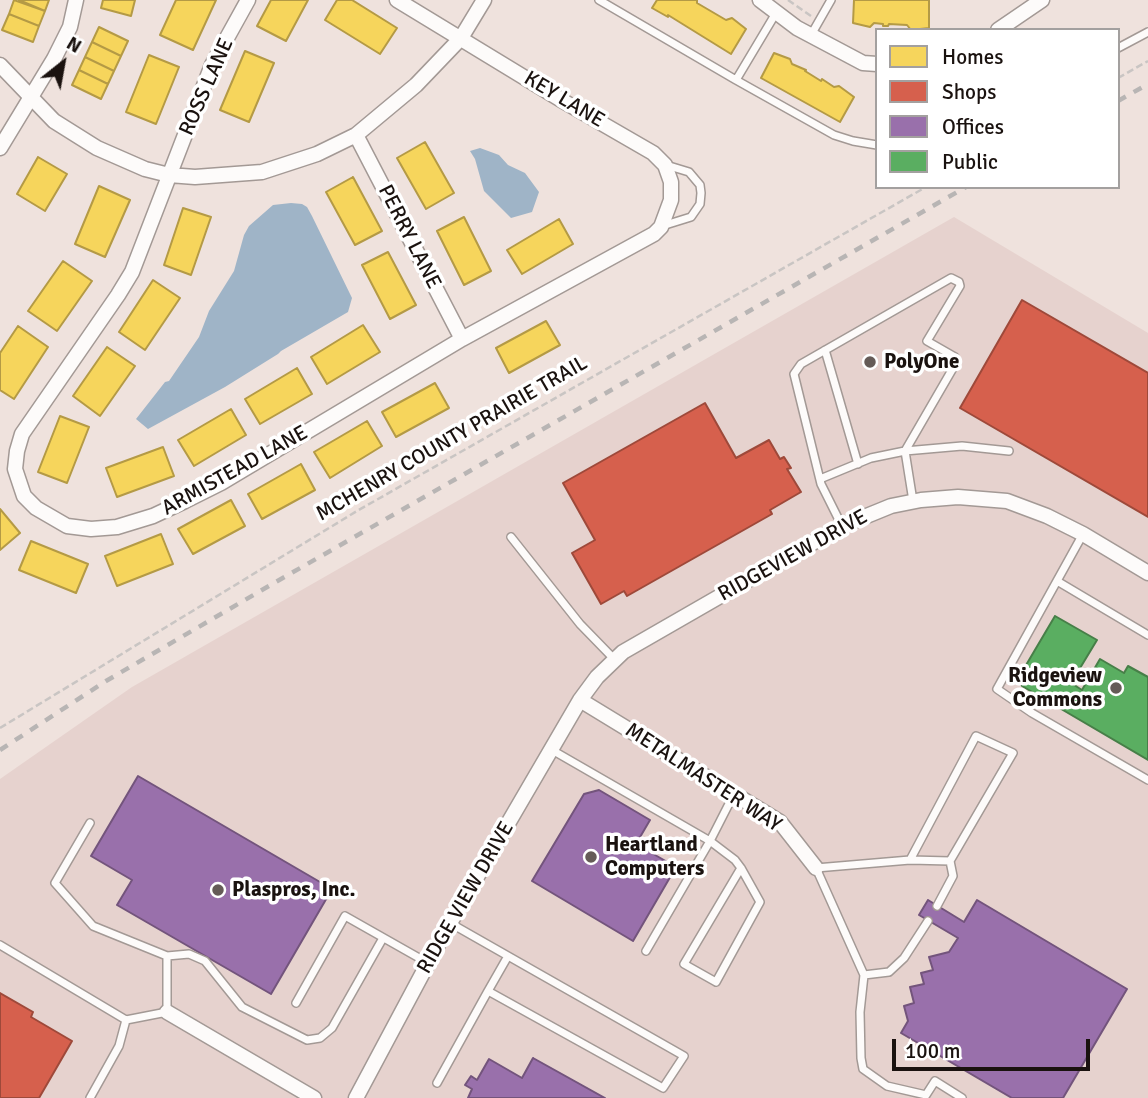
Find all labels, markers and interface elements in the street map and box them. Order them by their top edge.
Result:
north arrow [28,28,98,98]
legend [875,28,1120,189]
text: N [62,31,86,59]
street label: ROSS LANE [174,34,240,140]
text: Homes [942,44,1004,70]
street label: KEY LANE [519,66,609,134]
text: Shops [942,79,996,105]
text: Offices [942,114,1004,140]
text: Public [942,149,998,175]
street label: PERRY LANE [372,181,446,293]
place label: PolyOne [884,349,960,375]
street label: MCHENRY COUNTY PRAIRIE TRAIL [312,351,592,527]
marker: PolyOne [862,354,878,370]
street label: ARMISTEAD LANE [158,421,312,521]
street label: RIDGEVIEW DRIVE [714,505,872,607]
place label: Ridgeview Commons [1008,663,1102,713]
marker: Ridgeview Commons [1108,680,1124,696]
street label: METALMASTER WAY [620,718,786,838]
street label: RIDGE VIEW DRIVE [412,818,520,978]
place label: Heartland Computers [605,832,704,882]
marker: Heartland Computers [583,849,599,865]
place label: Plaspros, Inc. [232,877,356,903]
marker: Plaspros, Inc. [210,882,226,898]
scale bar [896,1024,1094,1068]
text: 100 m [905,1038,960,1064]

